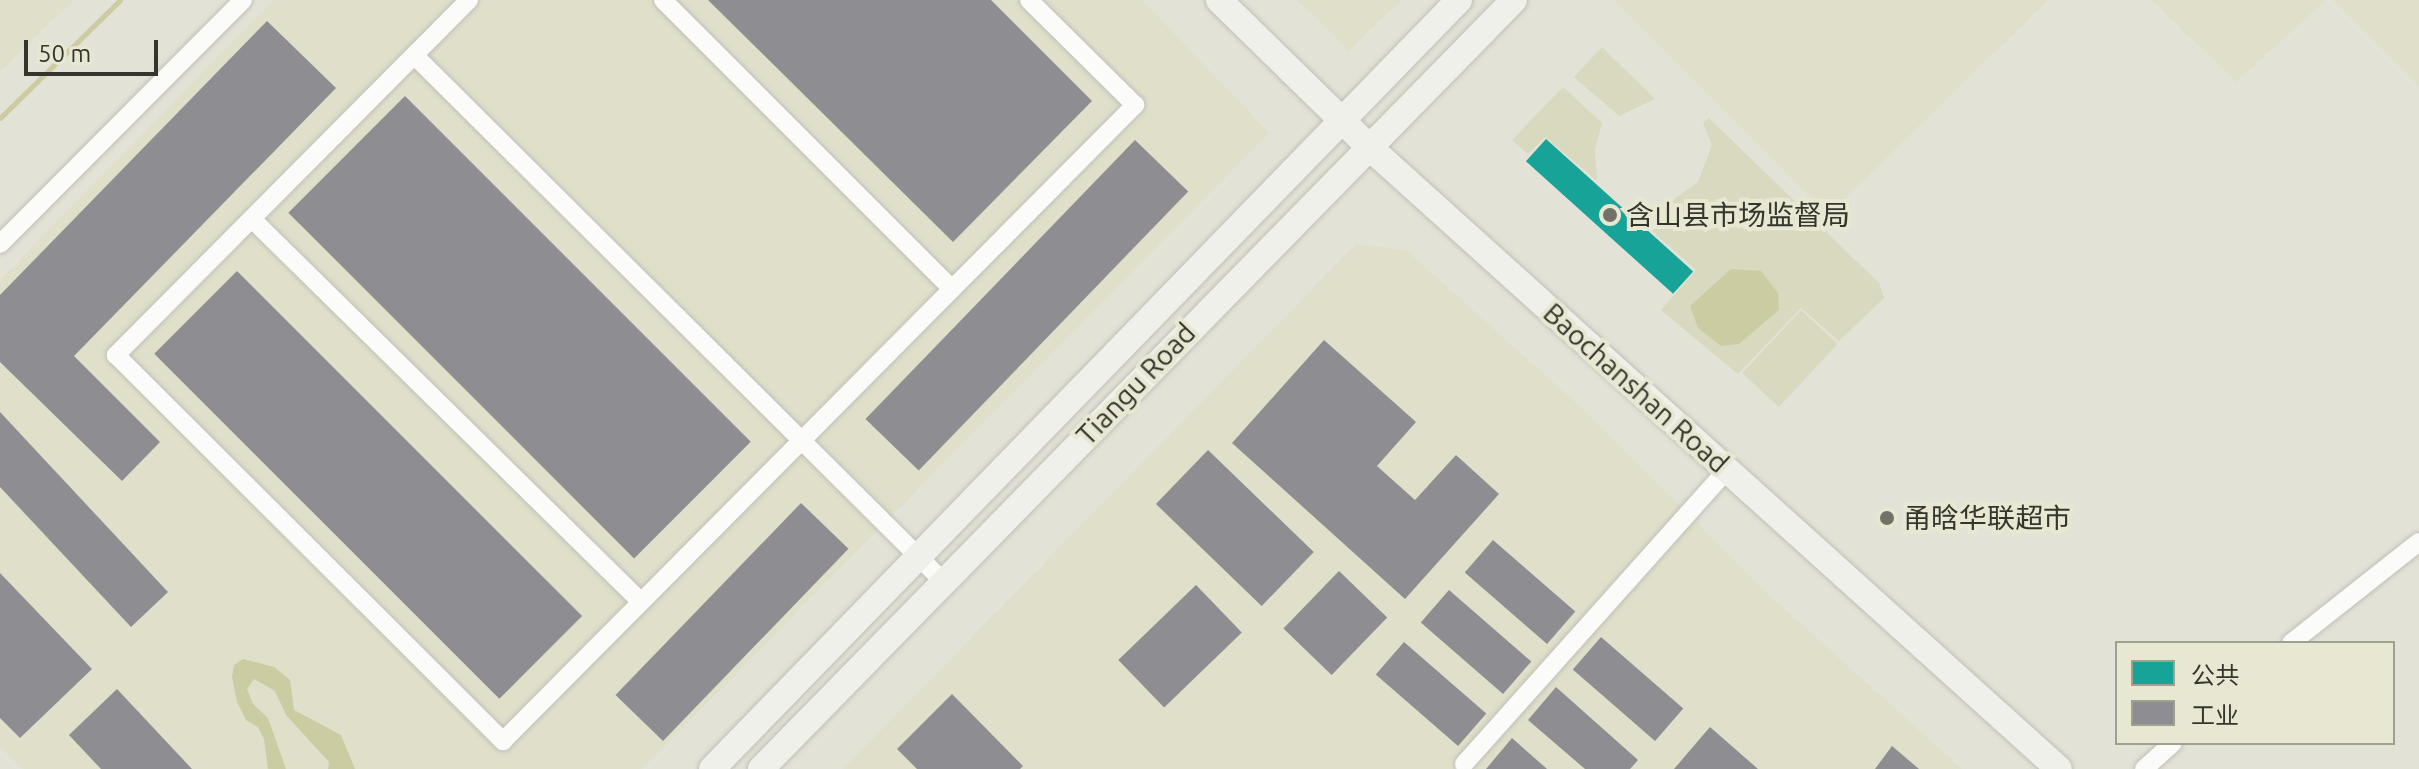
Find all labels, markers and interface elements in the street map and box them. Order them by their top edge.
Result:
scale bar [28,24,162,74]
text: 50 m [38,40,91,67]
place label: 含山县市场监督局 [1626,198,1850,232]
marker: 含山县市场监督局 [1601,206,1619,224]
street label: Baochanshan Road [1537,296,1735,480]
street label: Tiangu Road [1070,316,1202,452]
place label: 甬晗华联超市 [1903,501,2071,535]
marker: 甬晗华联超市 [1878,509,1896,527]
legend [2115,641,2395,745]
text: 公共 [2191,662,2239,689]
text: 工业 [2191,702,2239,729]

